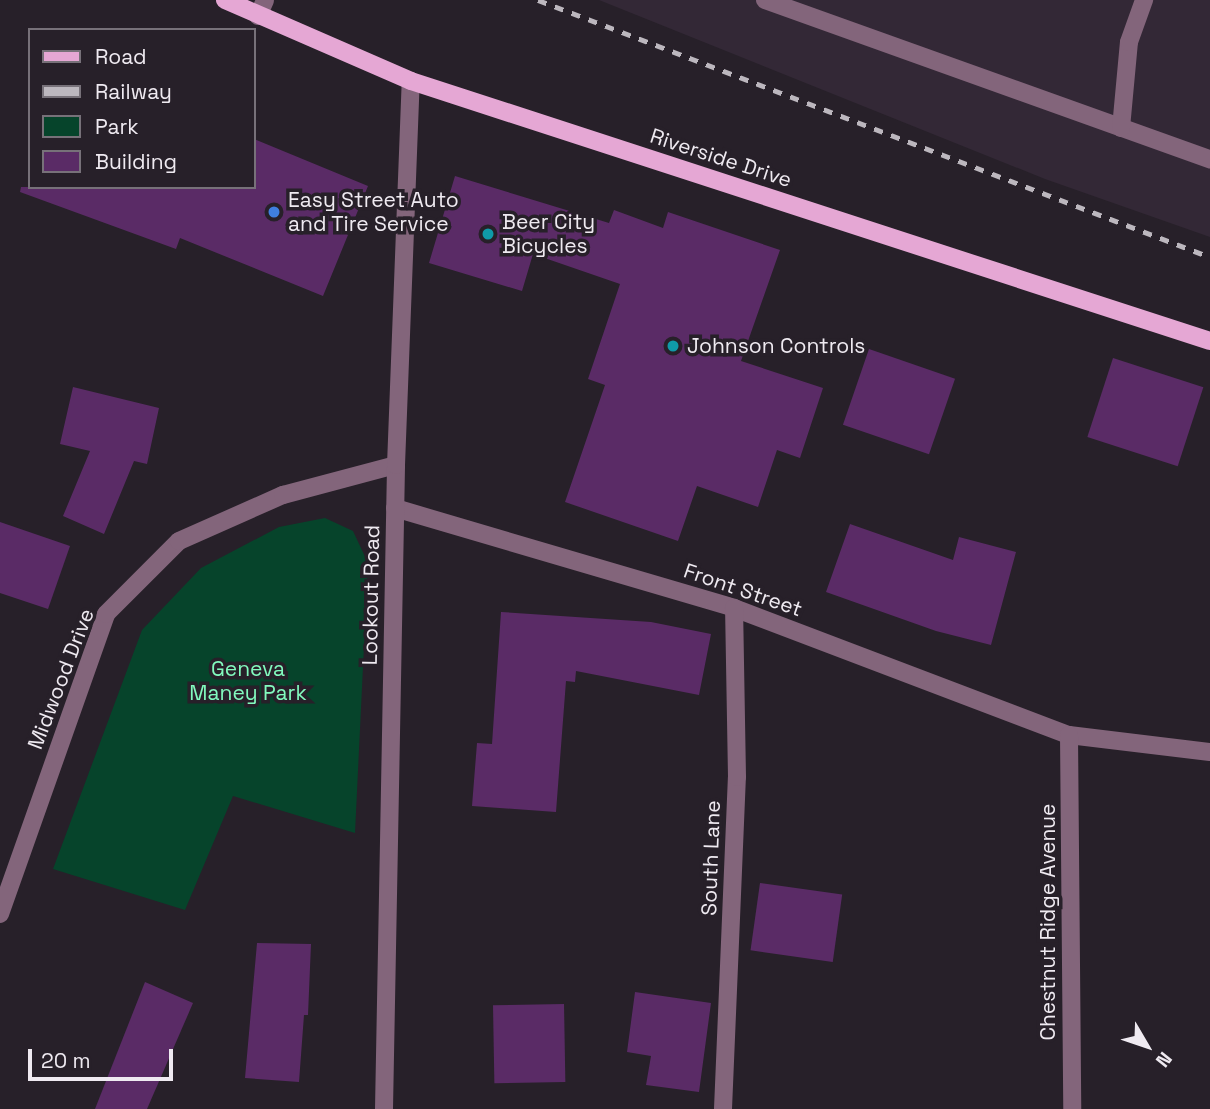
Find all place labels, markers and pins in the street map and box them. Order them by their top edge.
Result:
place label: Easy Street Auto and Tire Service [288,187,459,237]
marker: Easy Street Auto and Tire Service [266,204,282,220]
place label: Beer City Bicycles [502,209,595,259]
marker: Beer City Bicycles [480,226,496,242]
place label: Johnson Controls [687,333,865,359]
marker: Johnson Controls [665,338,681,354]

